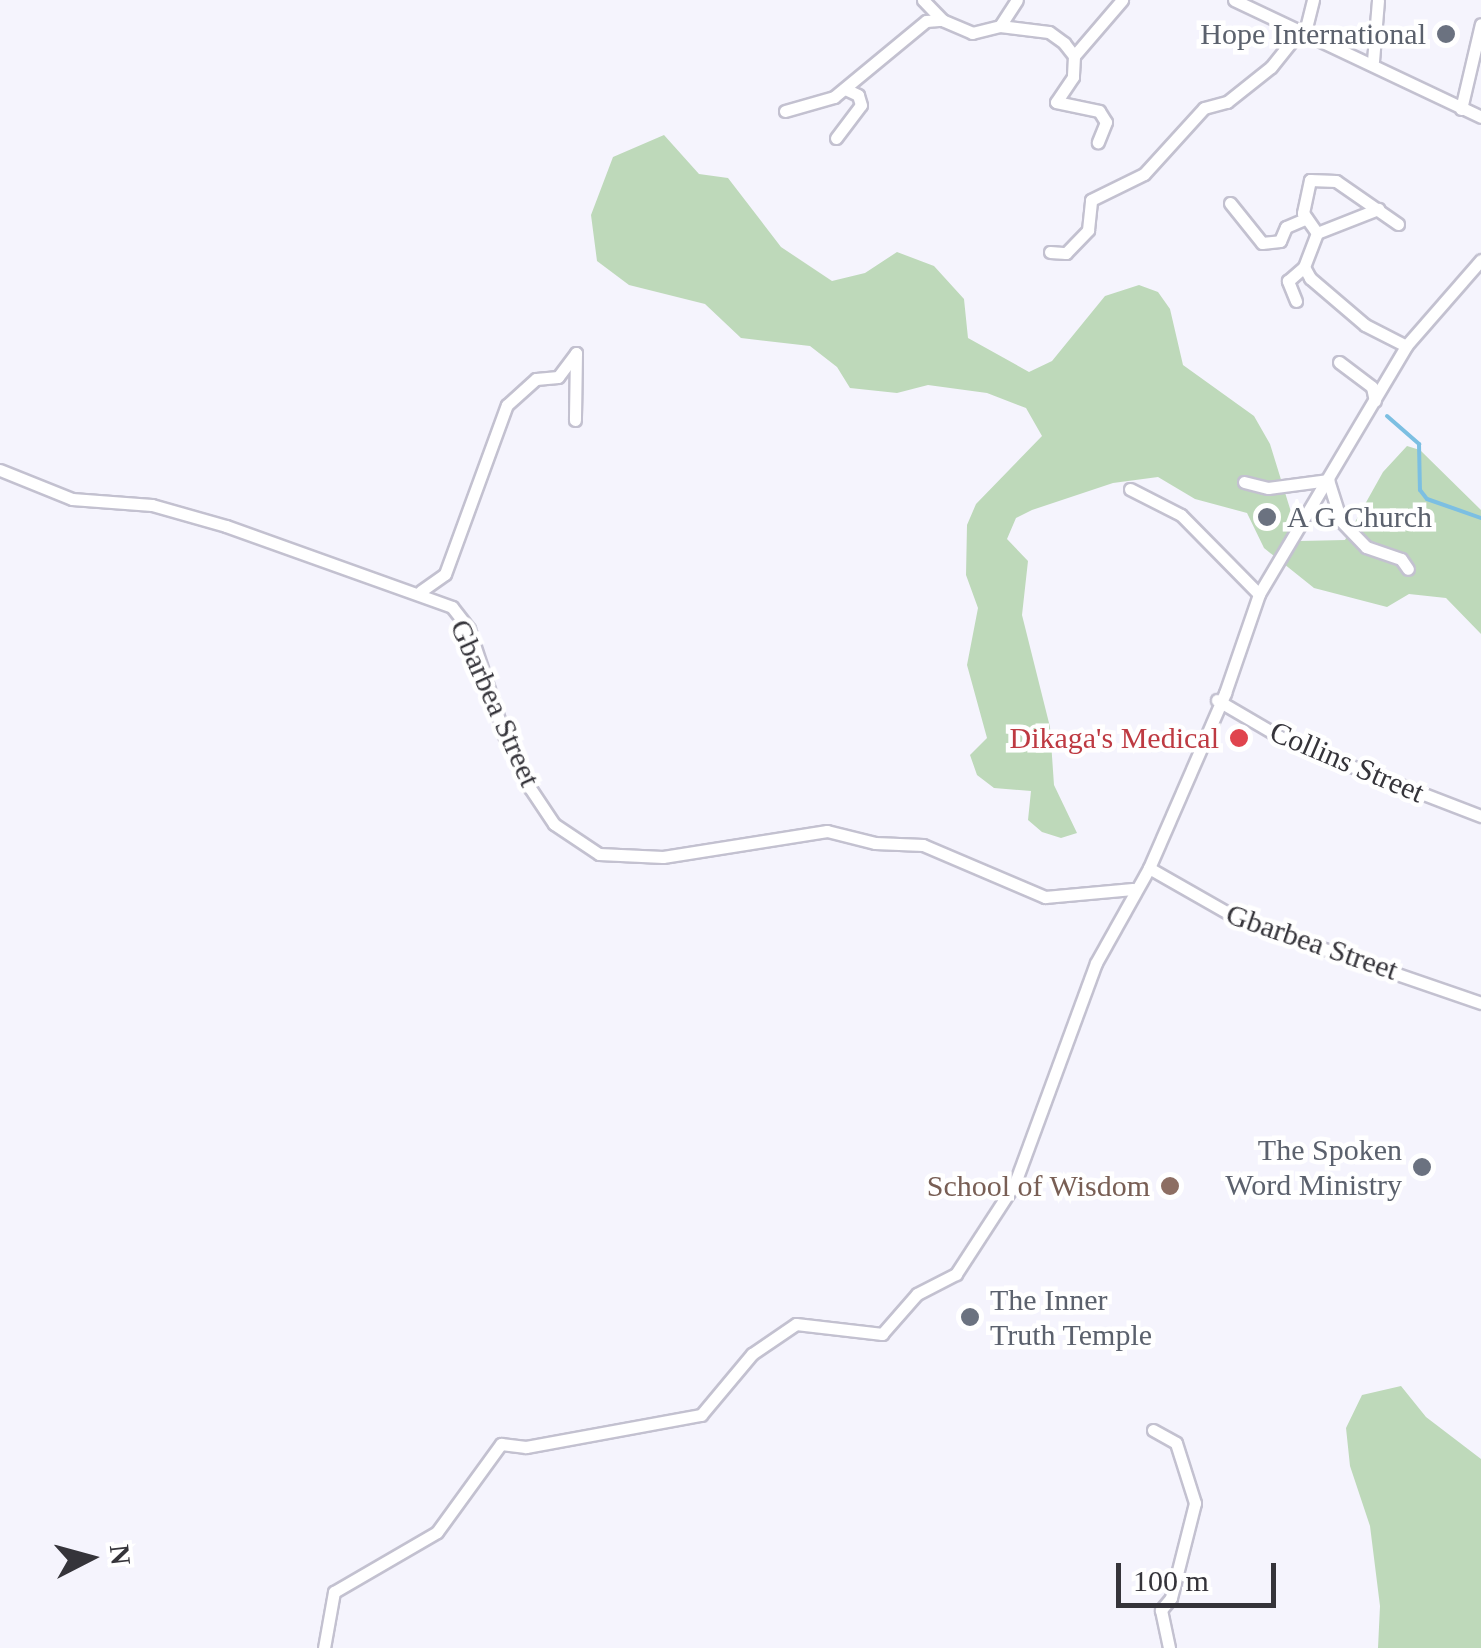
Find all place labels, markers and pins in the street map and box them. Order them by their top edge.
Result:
place label: Hope International [1200,16,1426,52]
marker: Hope International [1435,23,1457,45]
place label: A G Church [1287,499,1434,535]
marker: A G Church [1256,506,1278,528]
place label: Dikaga's Medical [1009,720,1219,756]
marker: Dikaga's Medical [1228,727,1250,749]
place label: The Spoken Word Ministry [1225,1132,1402,1202]
marker: The Spoken Word Ministry [1411,1156,1433,1178]
place label: School of Wisdom [926,1168,1150,1204]
marker: School of Wisdom [1159,1175,1181,1197]
place label: The Inner Truth Temple [990,1282,1153,1352]
marker: The Inner Truth Temple [959,1306,981,1328]

